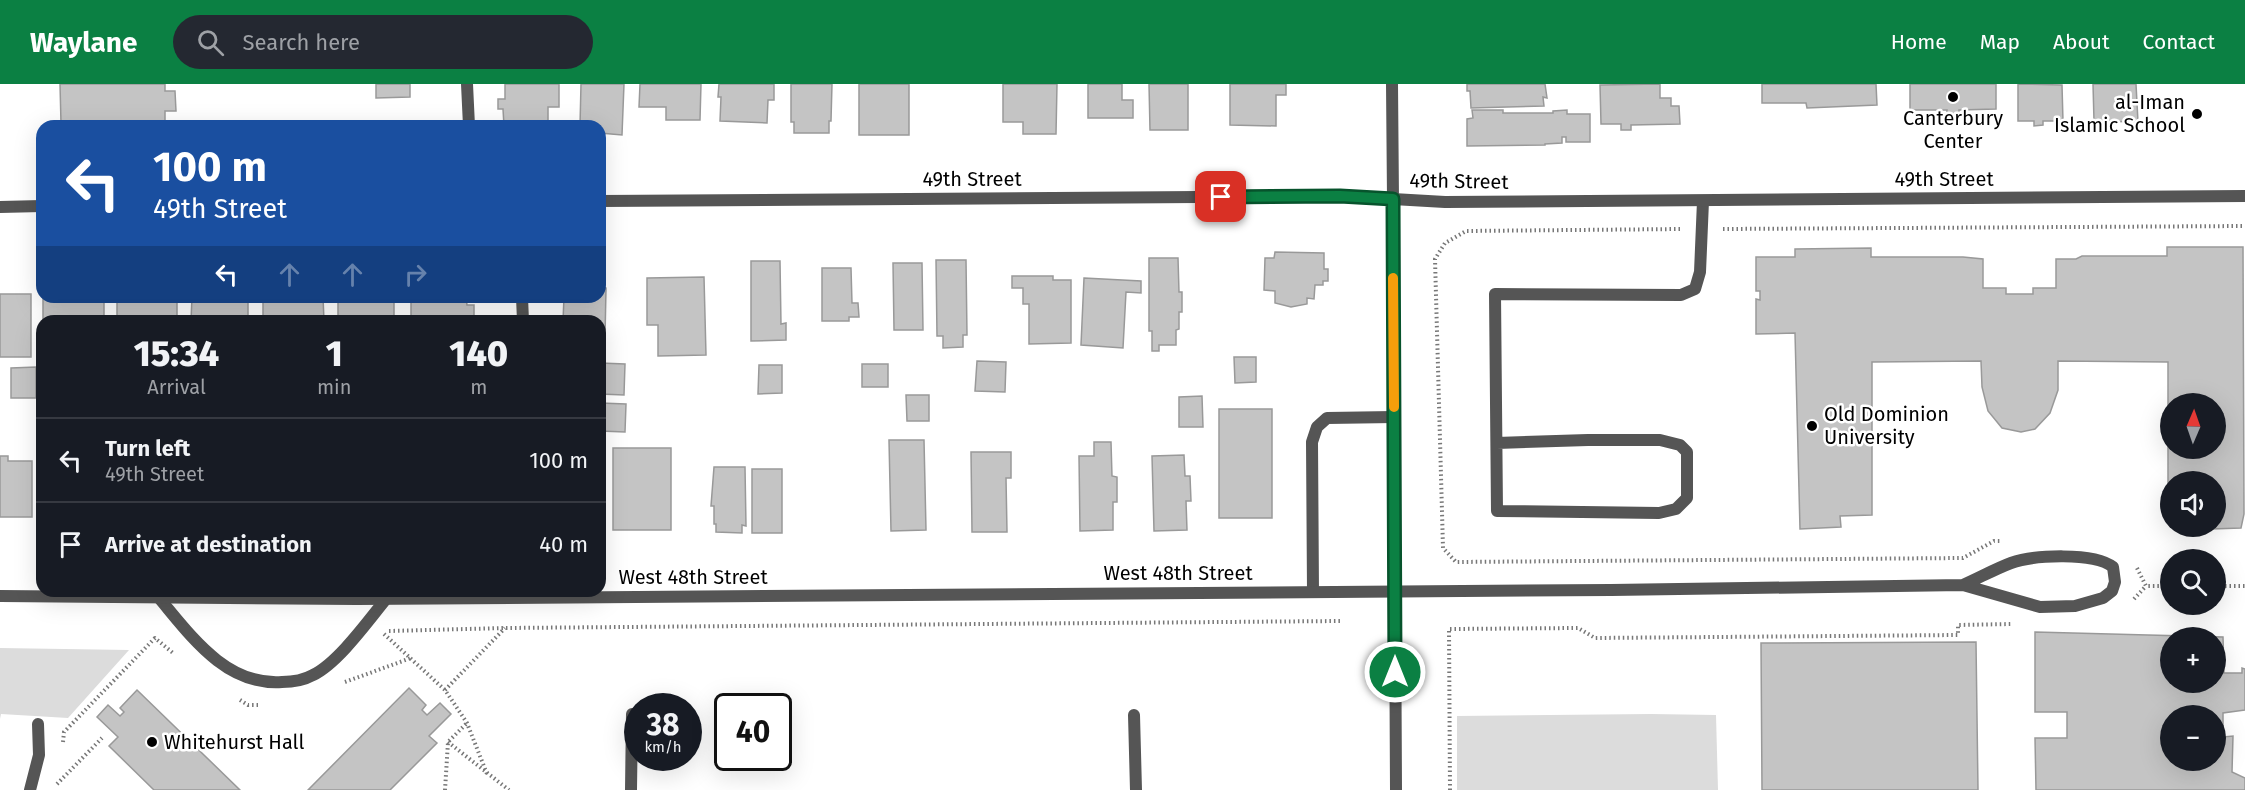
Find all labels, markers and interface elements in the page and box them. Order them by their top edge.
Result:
search box [173,15,593,69]
text: Waylane [30,26,137,59]
icon: search [194,26,227,59]
text: Search here [242,29,360,56]
text: Home [1891,29,1947,55]
text: Map [1980,29,2020,55]
text: About [2053,29,2110,55]
text: Contact [2143,29,2215,55]
marker: Canterbury Center [1946,90,1960,104]
place label: al-Iman Islamic School [2054,90,2185,137]
place label: Canterbury Center [1903,106,2003,153]
marker: al-Iman Islamic School [2190,107,2204,121]
text: 100 m [153,142,267,192]
icon: left [54,144,132,222]
street label: 49th Street [922,167,1022,191]
street label: 49th Street [1894,167,1994,191]
street label: 49th Street [1409,168,1510,194]
pin [1195,171,1246,222]
icon: arrive [1204,180,1237,213]
text: 49th Street [153,193,287,225]
icon: left [210,258,243,291]
icon: ahead [273,258,306,291]
icon: ahead [336,258,369,291]
icon: right [399,258,432,291]
text: 15:34 [134,332,219,376]
text: 1 [326,332,343,376]
text: 140 [449,332,508,376]
text: Arrival [147,375,206,399]
text: min [317,375,351,399]
text: m [470,375,487,399]
north arrow [2160,393,2226,459]
map controls [2160,393,2226,771]
place label: Old Dominion University [1824,402,1949,449]
marker: Old Dominion University [1805,419,1819,433]
text: Turn left [105,435,190,462]
icon: left [54,444,87,477]
text: 100 m [529,447,588,474]
text: 49th Street [105,462,204,486]
button: sound [2160,471,2226,537]
icon: arrive [54,528,87,561]
text: Arrive at destination [105,531,312,558]
text: 40 m [539,531,588,558]
button: search [2160,549,2226,615]
street label: West 48th Street [1103,561,1253,585]
street label: West 48th Street [618,565,768,589]
button: + [2160,627,2226,693]
position arrow [1363,640,1427,704]
speed limit sign: 40 [714,693,792,771]
button: − [2160,705,2226,771]
text: 38 [646,707,680,743]
place label: Whitehurst Hall [164,730,304,754]
marker: Whitehurst Hall [145,735,159,749]
text: km/h [644,738,682,756]

